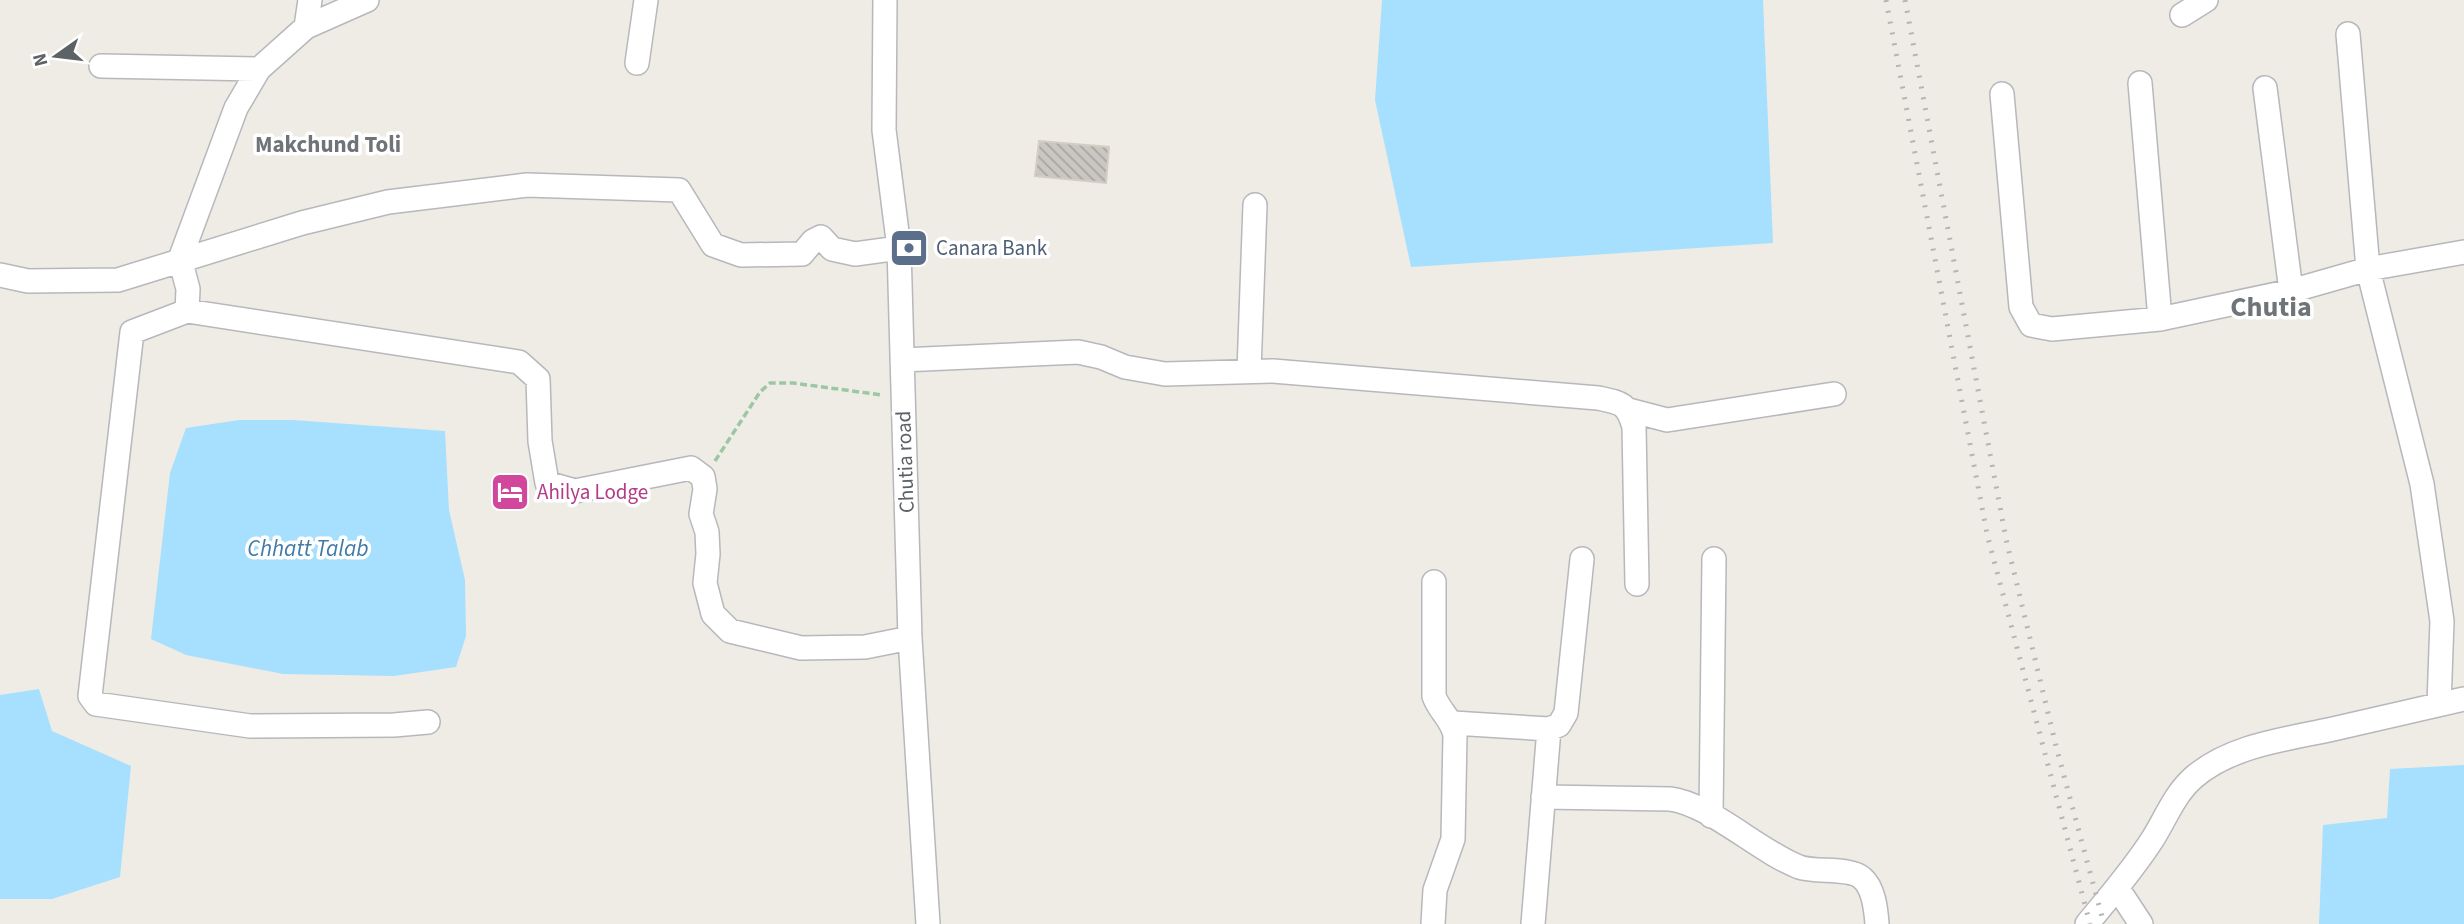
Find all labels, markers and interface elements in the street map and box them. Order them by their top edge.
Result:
north arrow [21,21,91,91]
text: N [26,50,56,69]
district label: Makchund Toli [255,128,401,161]
bank icon: Canara Bank [888,227,930,269]
place label: Canara Bank [936,233,1048,263]
district label: Chutia [2230,287,2312,327]
street label: Chutia road [888,410,922,514]
hotel icon: Ahilya Lodge [489,471,531,513]
place label: Ahilya Lodge [537,477,648,507]
water label: Chhatt Talab [247,532,369,565]

